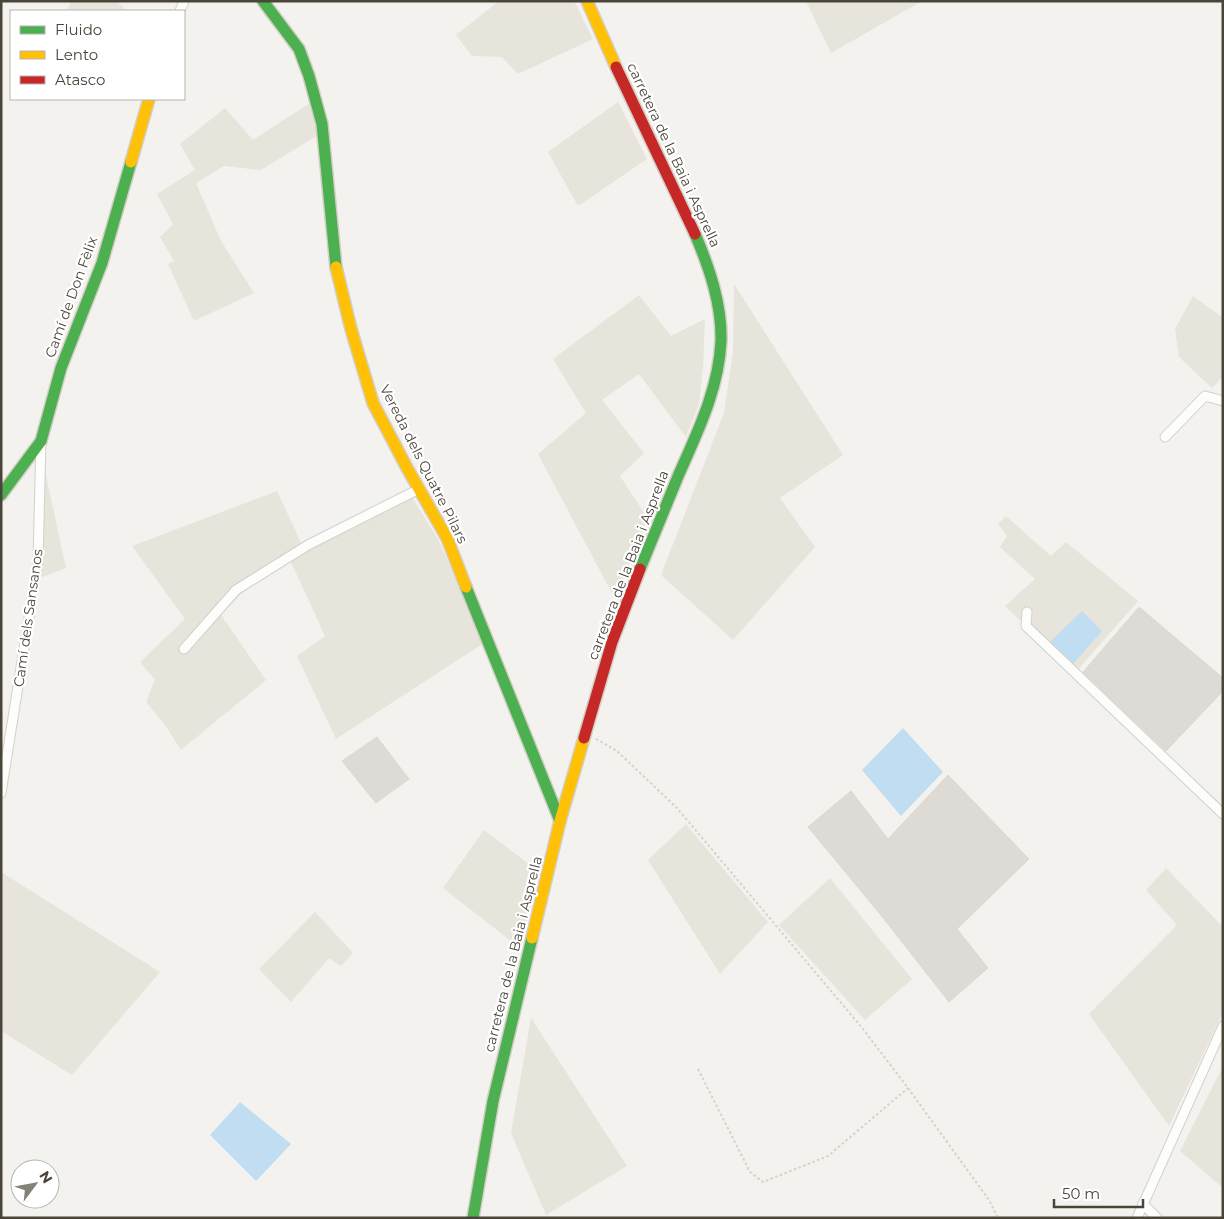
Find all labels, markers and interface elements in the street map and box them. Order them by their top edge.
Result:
legend [10,10,185,100]
text: Fluido [55,20,102,39]
text: Lento [55,45,98,64]
street label: carretera de la Baia i Asprella [623,60,725,250]
text: Atasco [55,70,105,89]
street label: Camí de Don Fèlix [41,234,101,360]
street label: Vereda dels Quatre Pilars [376,382,472,547]
street label: carretera de la Baia i Asprella [583,468,673,662]
street label: Camí dels Sansanos [9,548,47,688]
street label: carretera de la Baia i Asprella [480,854,546,1054]
north arrow [10,1159,60,1209]
text: N [35,1168,57,1187]
scale bar [1054,1176,1143,1208]
text: 50 m [1062,1184,1100,1203]

